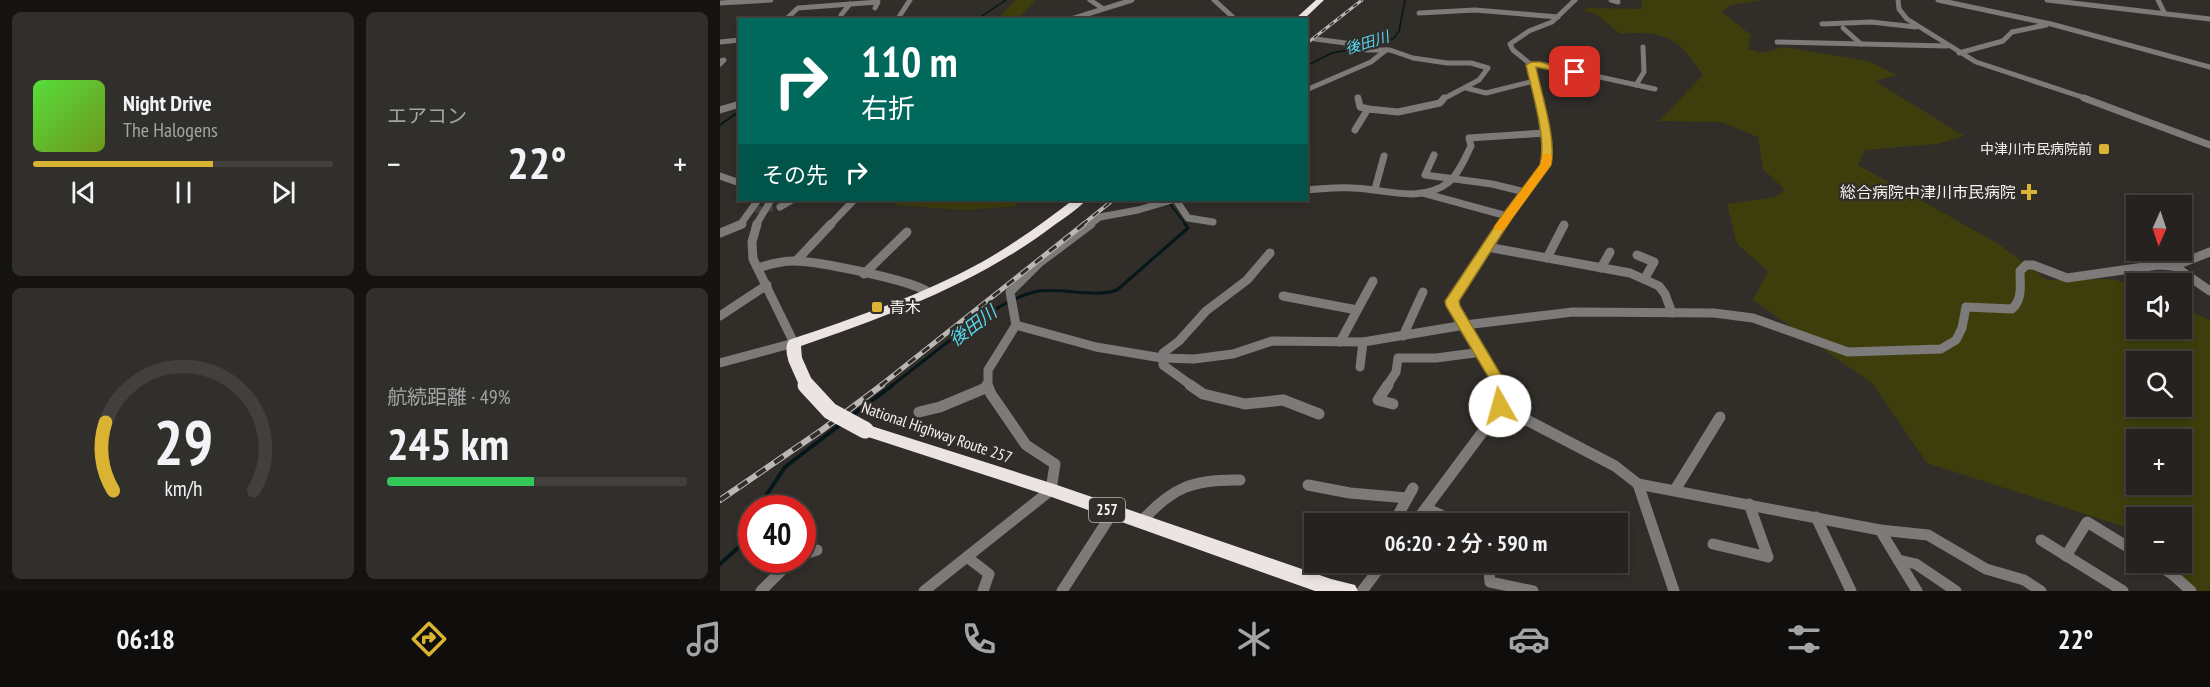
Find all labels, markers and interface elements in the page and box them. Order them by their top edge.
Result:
water label: 後田川 [1343,26,1393,58]
text: 110 m [861,34,958,89]
icon: right [762,42,840,120]
pin [1549,46,1600,97]
icon: arrive [1558,55,1591,88]
text: Night Drive [123,89,212,117]
text: 右折 [861,91,915,125]
text: エアコン [387,103,467,129]
text: The Halogens [123,117,218,143]
text: 22° [507,133,567,191]
place label: 中津川市民病院前 [1980,140,2092,158]
text: − [387,142,401,185]
text: + [673,142,687,185]
marker: 中津川市民病院前 [2097,142,2111,156]
icon: right [840,156,873,189]
text: その先 [762,161,828,189]
icon: previous [67,176,100,209]
icon: pause [167,176,200,209]
icon: next [267,176,300,209]
place label: 総合病院中津川市民病院 [1840,182,2016,202]
marker: 総合病院中津川市民病院 [2020,183,2038,201]
north arrow [2126,195,2192,261]
map controls [2126,195,2192,573]
button: sound [2126,273,2192,339]
place label: 青木 [889,297,921,317]
water label: 後田川 [944,299,1003,351]
marker: 青木 [870,300,884,314]
button: search [2126,351,2192,417]
position arrow [1468,374,1532,438]
text: 航続距離 · 49% [387,384,510,410]
street label: National Highway Route 257 [859,397,1015,467]
text: 29 [153,401,213,482]
text: 245 km [387,414,509,472]
button: + [2126,429,2192,495]
text: km/h [164,474,202,502]
speed limit sign: 40 [738,495,816,573]
road number: 257 [1089,498,1125,522]
button: − [2126,507,2192,573]
text: 06:20 · 2 分 · 590 m [1385,529,1547,557]
icon: directions [408,618,450,660]
icon: music [683,618,725,660]
icon: phone [958,618,1000,660]
icon: climate [1233,618,1275,660]
icon: car [1508,618,1550,660]
icon: filters [1783,618,1825,660]
text: 06:18 [116,622,175,656]
text: 22° [2058,622,2093,656]

